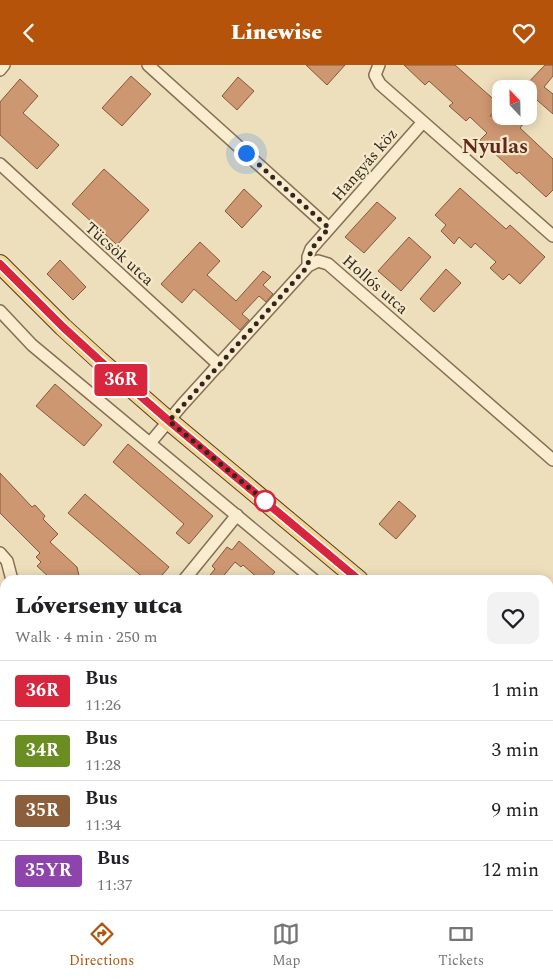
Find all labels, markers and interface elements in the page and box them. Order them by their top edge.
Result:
text: Linewise [231,16,322,49]
icon: back [15,19,43,47]
icon: heart [510,19,538,47]
north arrow [492,80,538,125]
map controls [492,80,537,125]
street label: Hangyás köz [326,123,403,206]
district label: Nyulas [462,131,528,163]
your location [234,141,259,166]
street label: Tücsök utca [79,216,159,292]
street label: Hollós utca [337,249,414,320]
line badge: 36R [92,364,150,396]
text: 36R [104,366,138,393]
unlabelled marker [254,490,276,512]
text: Lóverseny utca [15,588,182,624]
button: heart [487,592,539,644]
text: Walk · 4 min · 250 m [15,625,158,649]
text: Bus [85,664,118,693]
text: 1 min [491,676,539,705]
text: 36R [26,677,59,704]
text: 11:26 [85,693,121,717]
text: Bus [85,724,118,753]
text: 3 min [491,736,539,765]
text: 34R [26,737,59,764]
text: 11:28 [85,753,121,777]
text: Bus [85,784,118,813]
text: 9 min [491,796,539,825]
text: 35R [26,797,59,824]
text: 11:34 [85,813,121,837]
text: Bus [97,844,130,873]
text: 12 min [482,856,539,885]
text: 35YR [25,857,72,884]
text: 11:37 [97,873,133,897]
tab: Directions [69,920,134,971]
tab: Map [272,920,300,971]
tab: Tickets [438,920,484,971]

